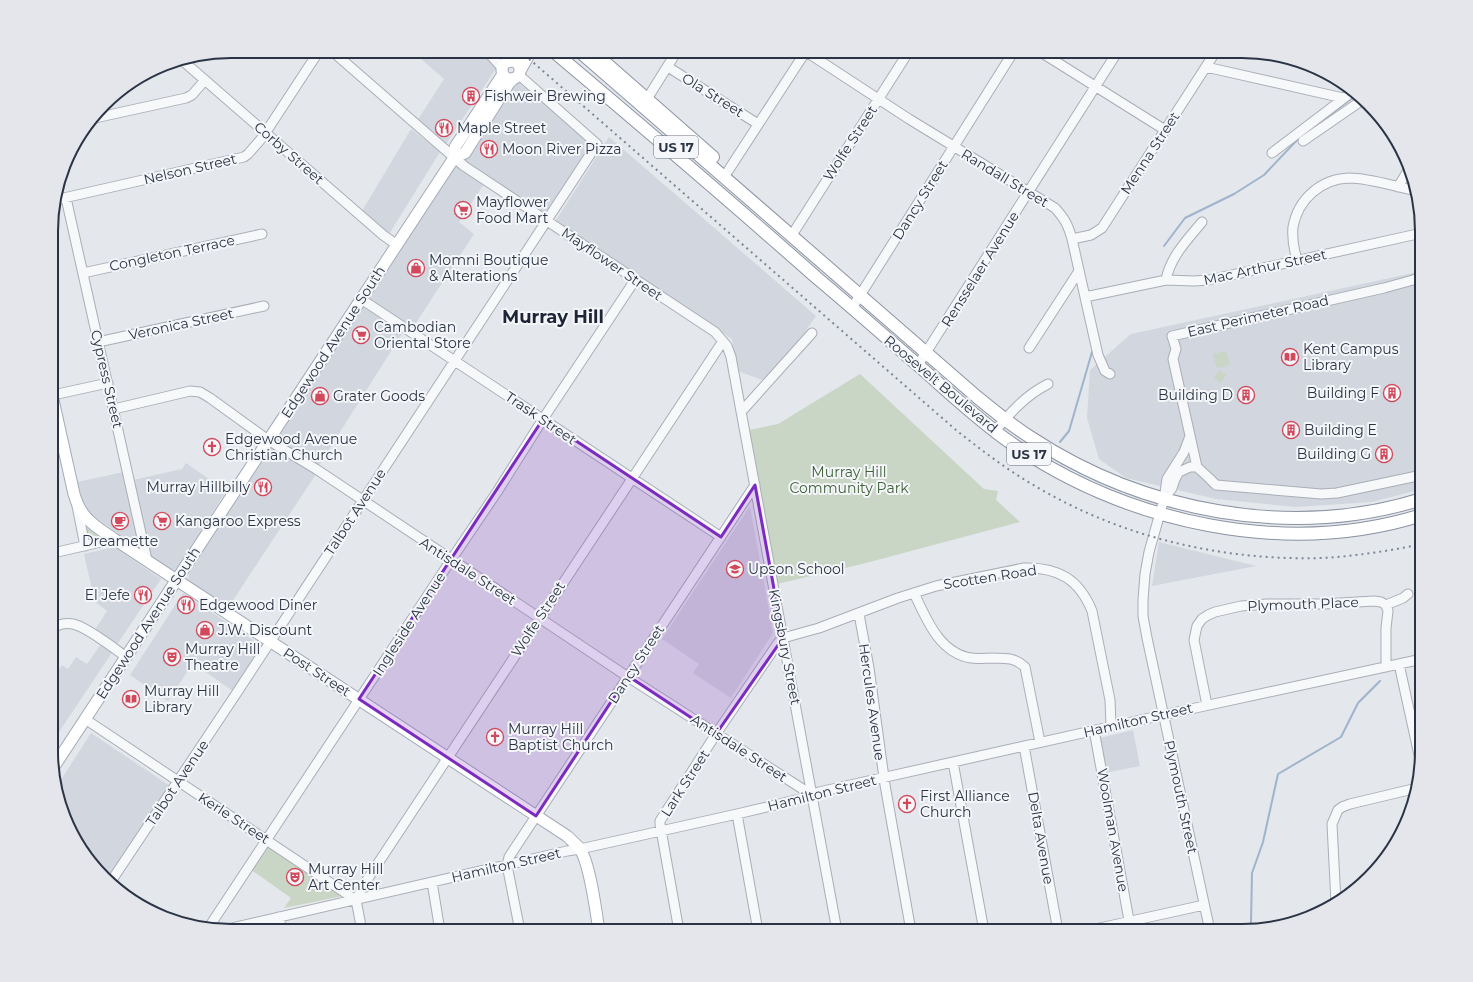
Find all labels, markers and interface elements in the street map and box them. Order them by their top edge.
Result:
street label: Ola Street [679,69,748,121]
building icon: Fishweir Brewing [461,86,481,106]
place label: Fishweir Brewing [484,87,606,105]
street label: Wolfe Street [819,102,881,184]
street label: Menna Street [1117,108,1184,198]
street label: Corby Street [250,118,328,188]
restaurant icon: Maple Street [434,118,454,138]
place label: Maple Street [457,119,547,137]
road number: US 17 [654,136,698,158]
restaurant icon: Moon River Pizza [479,139,499,159]
place label: Moon River Pizza [502,140,621,158]
street label: Randall Street [958,145,1052,211]
street label: Nelson Street [142,150,238,188]
street label: Dancy Street [888,157,952,243]
place label: Mayflower Food Mart [476,193,549,227]
supermarket icon: Mayflower Food Mart [453,200,473,220]
street label: Rensselaer Avenue [937,208,1023,330]
street label: Mayflower Street [558,223,666,305]
street label: Congleton Terrace [108,231,236,275]
street label: Mac Arthur Street [1202,245,1328,289]
place label: Momni Boutique & Alterations [429,251,548,285]
shop icon: Momni Boutique & Alterations [406,258,426,278]
street label: Edgewood Avenue South [277,262,389,422]
street label: East Perimeter Road [1186,291,1330,341]
street label: Veronica Street [127,304,236,344]
district label: Murray Hill [502,306,604,328]
place label: Cambodian Oriental Store [374,318,471,352]
supermarket icon: Cambodian Oriental Store [351,325,371,345]
street label: Cypress Street [87,328,127,430]
street label: Roosevelt Boulevard [880,331,1002,437]
place label: Kent Campus Library [1303,340,1399,374]
library icon: Kent Campus Library [1280,347,1300,367]
building icon: Building F [1382,383,1402,403]
place label: Building F [1307,384,1379,402]
building icon: Building D [1236,385,1256,405]
shop icon: Grater Goods [310,386,330,406]
place label: Building D [1158,386,1233,404]
place label: Grater Goods [333,387,425,405]
street label: Trask Street [502,388,580,449]
building icon: Building E [1281,420,1301,440]
place label: Building E [1304,421,1377,439]
place label: Edgewood Avenue Christian Church [225,430,357,464]
church icon: Edgewood Avenue Christian Church [202,437,222,457]
road number: US 17 [1007,443,1051,465]
building icon: Building G [1374,444,1394,464]
place label: Building G [1297,445,1371,463]
park label: Murray Hill Community Park [789,463,909,497]
street label: Talbot Avenue [320,465,390,559]
restaurant icon: Murray Hillbilly [253,477,273,497]
place label: Murray Hillbilly [146,478,250,496]
cafe icon: Dreamette [110,511,130,531]
supermarket icon: Kangaroo Express [152,511,172,531]
place label: Kangaroo Express [175,512,301,530]
place label: Dreamette [82,532,158,550]
street label: Antisdale Street [416,533,520,609]
street label: Edgewood Avenue South [92,543,204,703]
school or university icon: Upson School [725,559,745,579]
place label: Upson School [748,560,845,578]
street label: Scotten Road [942,561,1038,593]
street label: Ingleside Avenue [369,569,449,679]
street label: Wolfe Street [507,578,569,660]
restaurant icon: El Jefe [133,585,153,605]
place label: El Jefe [85,586,130,604]
street label: Kingsbury Street [765,588,805,707]
street label: Plymouth Place [1247,593,1359,615]
restaurant icon: Edgewood Diner [176,595,196,615]
place label: Edgewood Diner [199,596,318,614]
shop icon: J.W. Discount [195,620,215,640]
place label: J.W. Discount [217,621,313,639]
street label: Dancy Street [604,621,668,707]
place label: Murray Hill Theatre [185,640,260,674]
street label: Hercules Avenue [855,642,889,762]
street label: Post Street [280,643,355,701]
theatre icon: Murray Hill Theatre [162,647,182,667]
place label: Murray Hill Library [144,682,219,716]
library icon: Murray Hill Library [121,689,141,709]
street label: Hamilton Street [1082,699,1195,741]
street label: Antisdale Street [687,710,791,786]
place label: Murray Hill Baptist Church [508,720,613,754]
church icon: Murray Hill Baptist Church [485,727,505,747]
street label: Talbot Avenue [142,736,212,830]
street label: Plymouth Street [1160,739,1202,856]
street label: Lark Street [657,746,714,820]
street label: Woolman Avenue [1093,767,1133,893]
street label: Hamilton Street [766,771,879,815]
place label: First Alliance Church [920,787,1010,821]
street label: Kerle Street [195,788,273,848]
street label: Delta Avenue [1024,790,1058,886]
church icon: First Alliance Church [897,794,917,814]
street label: Hamilton Street [450,844,563,886]
place label: Murray Hill Art Center [308,860,383,894]
theatre icon: Murray Hill Art Center [285,867,305,887]

